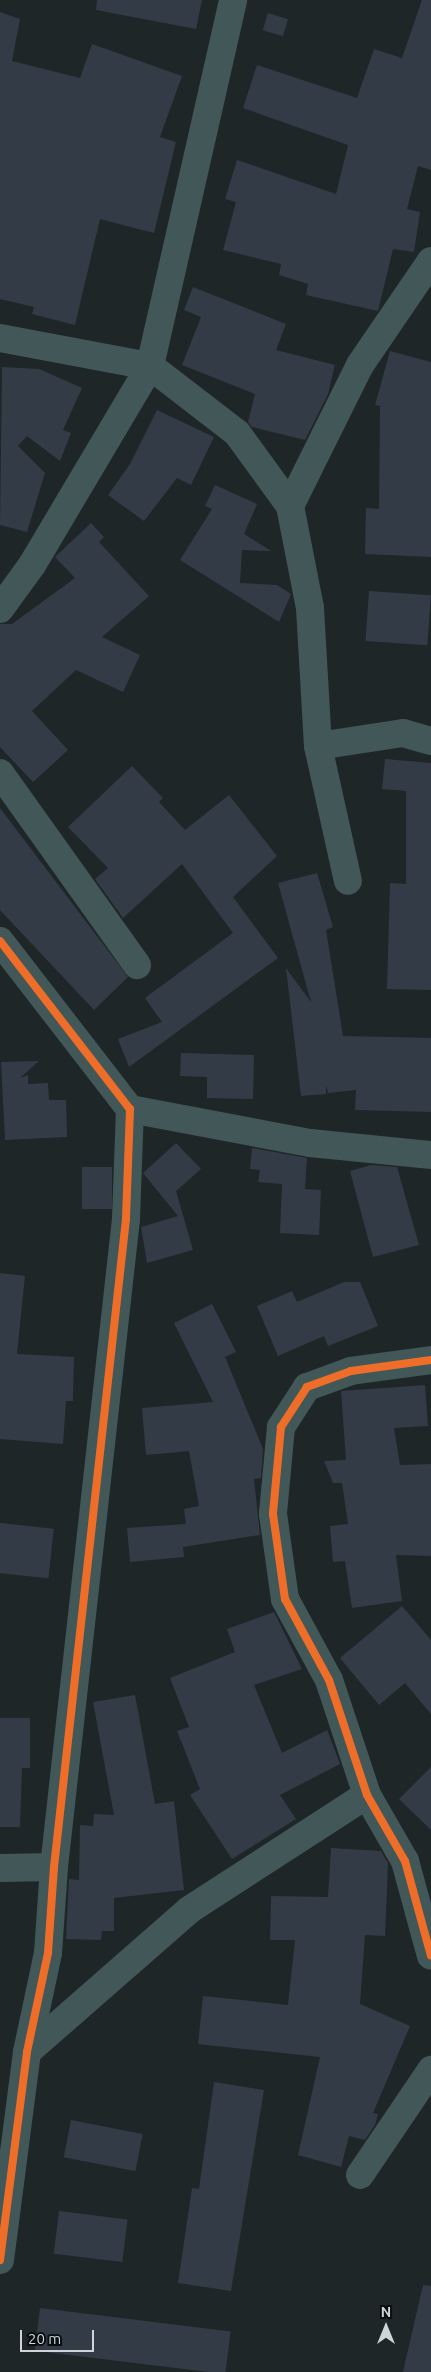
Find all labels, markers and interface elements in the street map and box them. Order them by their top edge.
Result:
north arrow [361,2302,411,2352]
text: N [381,2304,391,2320]
scale bar [22,2320,96,2352]
text: 20 m [28,2330,61,2347]

